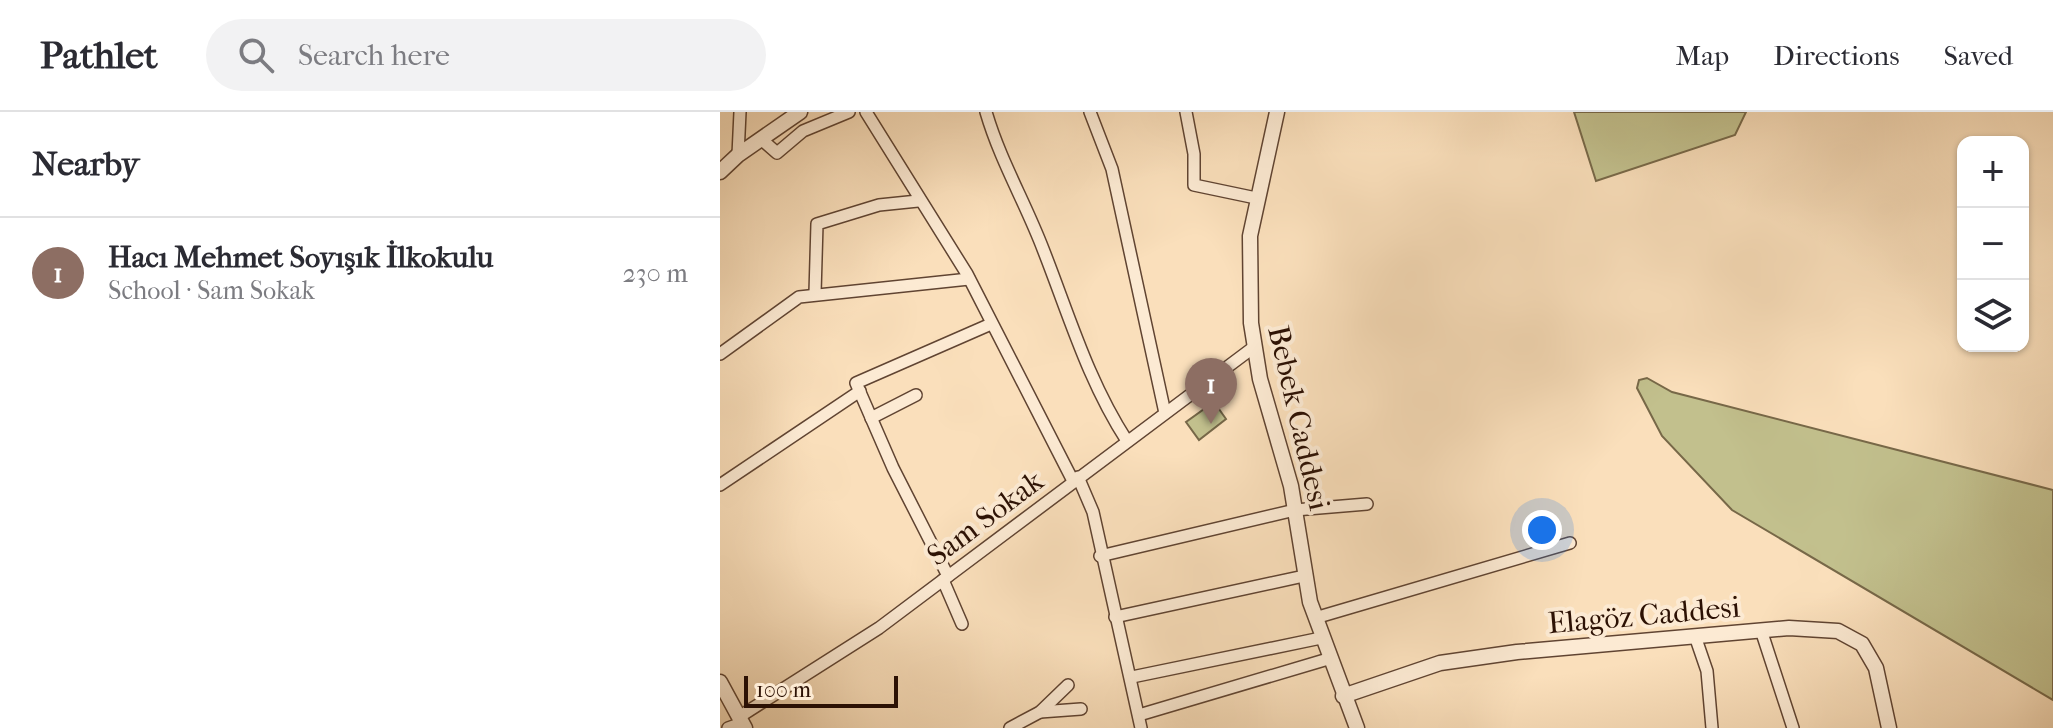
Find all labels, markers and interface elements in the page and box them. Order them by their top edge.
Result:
search box [206,19,766,91]
text: Pathlet [40,33,158,78]
icon: search [234,33,278,77]
text: Search here [298,38,450,73]
text: Map [1676,39,1729,72]
text: Directions [1773,39,1900,72]
text: Saved [1944,39,2013,72]
map controls [1957,136,2029,352]
button: + [1957,136,2029,208]
text: Nearby [32,144,139,184]
button: − [1957,208,2029,280]
text: Hacı Mehmet Soyışık İlkokulu [108,240,494,275]
text: 1 [53,258,63,289]
text: 230 m [622,258,688,289]
text: School · Sam Sokak [108,275,315,306]
button: layers [1957,280,2029,352]
street label: Bebek Caddesi [1260,322,1337,514]
pin: 1 [1185,358,1237,424]
street label: Sam Sokak [920,463,1051,573]
your location [1522,510,1562,550]
street label: Elagöz Caddesi [1546,590,1742,641]
scale bar [744,672,898,708]
text: 100 m [756,677,811,703]

